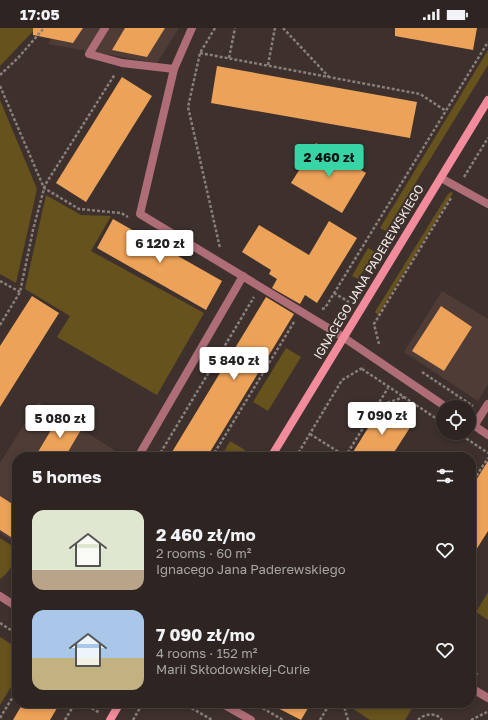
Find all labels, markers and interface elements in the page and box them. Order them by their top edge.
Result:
text: 17:05 [20,5,60,23]
pin: 2 460 zł [288,144,370,178]
text: 2 460 zł [304,149,354,165]
street label: IGNACEGO JANA PADEREWSKIEGO [310,182,427,362]
pin: 6 120 zł [119,230,201,264]
text: 6 120 zł [135,235,185,251]
pin: 5 840 zł [193,347,275,381]
text: 5 840 zł [209,352,259,368]
map controls [436,400,476,440]
button: locate [436,400,476,440]
pin: 7 090 zł [341,402,423,436]
pin: 5 080 zł [19,405,101,439]
text: 7 090 zł [357,407,407,423]
text: 5 080 zł [34,410,86,426]
icon: filters [434,465,456,487]
text: 5 homes [32,466,102,487]
text: 2 460 zł/mo [156,524,256,545]
icon: home [64,526,112,574]
icon: heart [434,539,456,561]
text: 2 rooms · 60 m² [156,545,252,561]
text: Ignacego Jana Paderewskiego [156,561,345,577]
text: 7 090 zł/mo [156,624,255,645]
icon: home [64,626,112,674]
icon: heart [434,639,456,661]
text: 4 rooms · 152 m² [156,645,257,661]
text: Marii Skłodowskiej-Curie [156,661,310,677]

